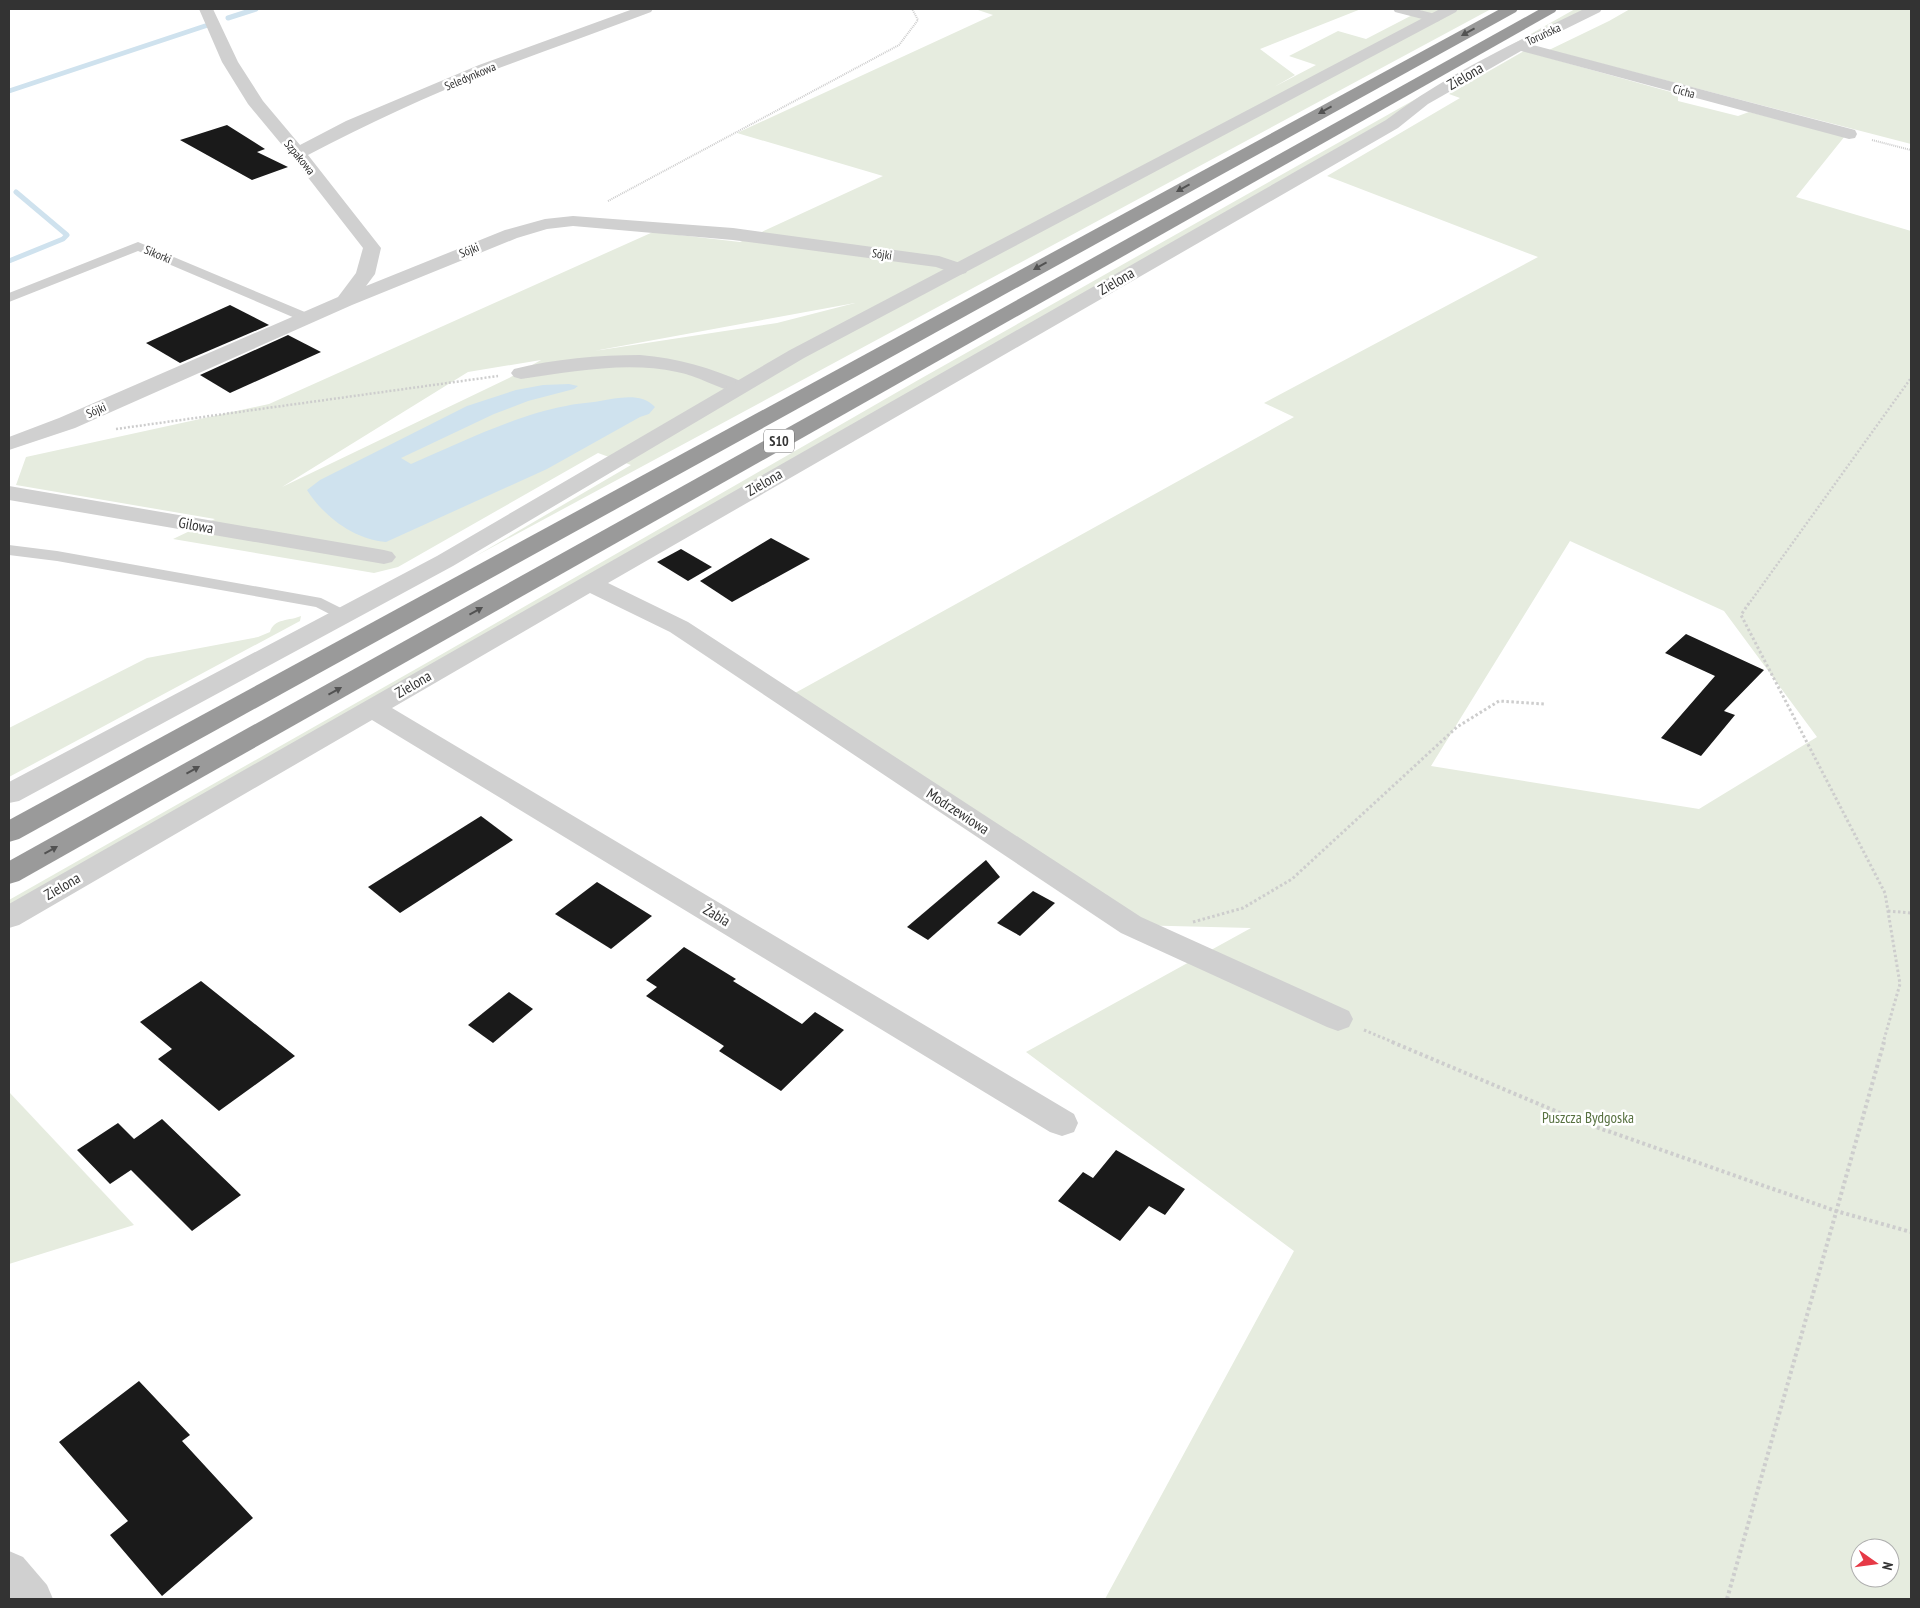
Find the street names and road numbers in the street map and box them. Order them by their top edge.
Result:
street label: Toruńska [1523,19,1563,49]
street label: Seledynkowa [442,58,498,94]
street label: Zielona [1444,58,1486,94]
street label: Cicha [1671,81,1697,101]
street label: Szpakowa [281,136,319,178]
street label: Sójki [457,239,481,261]
street label: Sikorki [142,242,174,266]
street label: Sójki [871,245,893,263]
street label: Zielona [1095,263,1137,299]
street label: Sójki [84,399,108,421]
road number: S10 [764,430,794,452]
street label: Zielona [743,464,785,500]
street label: Gilowa [177,513,215,537]
street label: Zielona [392,666,434,702]
street label: Modrzewiowa [923,784,993,838]
street label: Zielona [41,868,83,904]
street label: Żabia [700,900,734,930]

